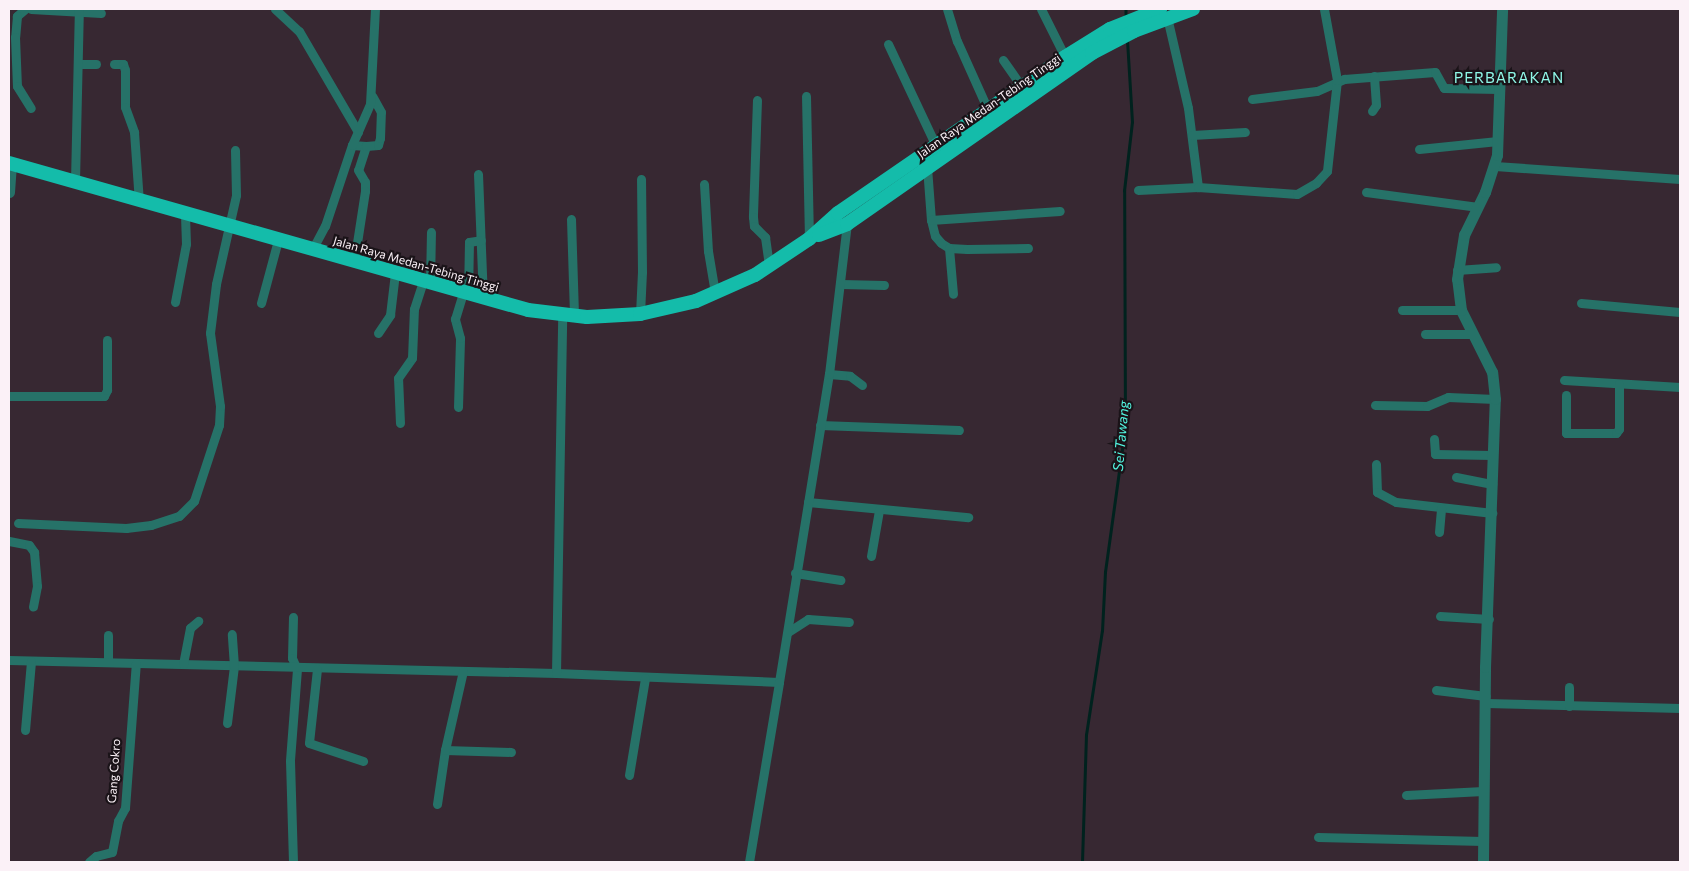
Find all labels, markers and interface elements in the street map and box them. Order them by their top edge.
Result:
street label: Jalan Raya Medan-Tebing Tinggi [914,51,1064,161]
district label: PERBARAKAN [1453,69,1565,87]
street label: Jalan Raya Medan-Tebing Tinggi [331,233,501,295]
water label: Sei Tawang [1110,400,1132,472]
street label: Gang Cokro [105,738,123,804]

